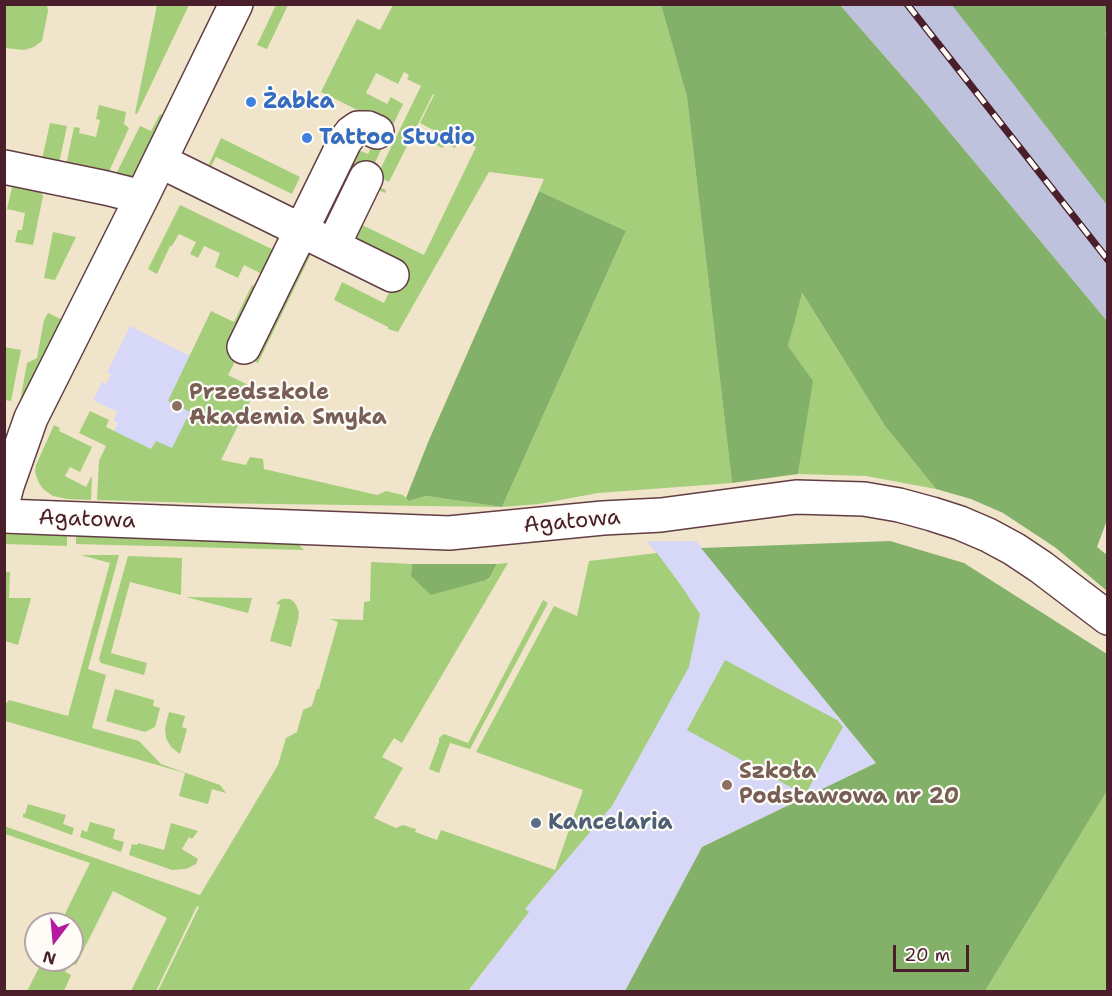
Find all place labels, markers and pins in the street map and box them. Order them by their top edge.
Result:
place label: Żabka [263,89,335,115]
marker: Żabka [244,95,258,109]
place label: Tattoo Studio [319,125,475,151]
marker: Tattoo Studio [300,131,314,145]
place label: Przedszkole Akademia Smyka [189,380,387,432]
marker: Przedszkole Akademia Smyka [170,399,184,413]
place label: Szkoła Podstawowa nr 20 [739,759,959,810]
marker: Szkoła Podstawowa nr 20 [720,778,734,792]
place label: Kancelaria [548,810,673,836]
marker: Kancelaria [529,816,543,830]

